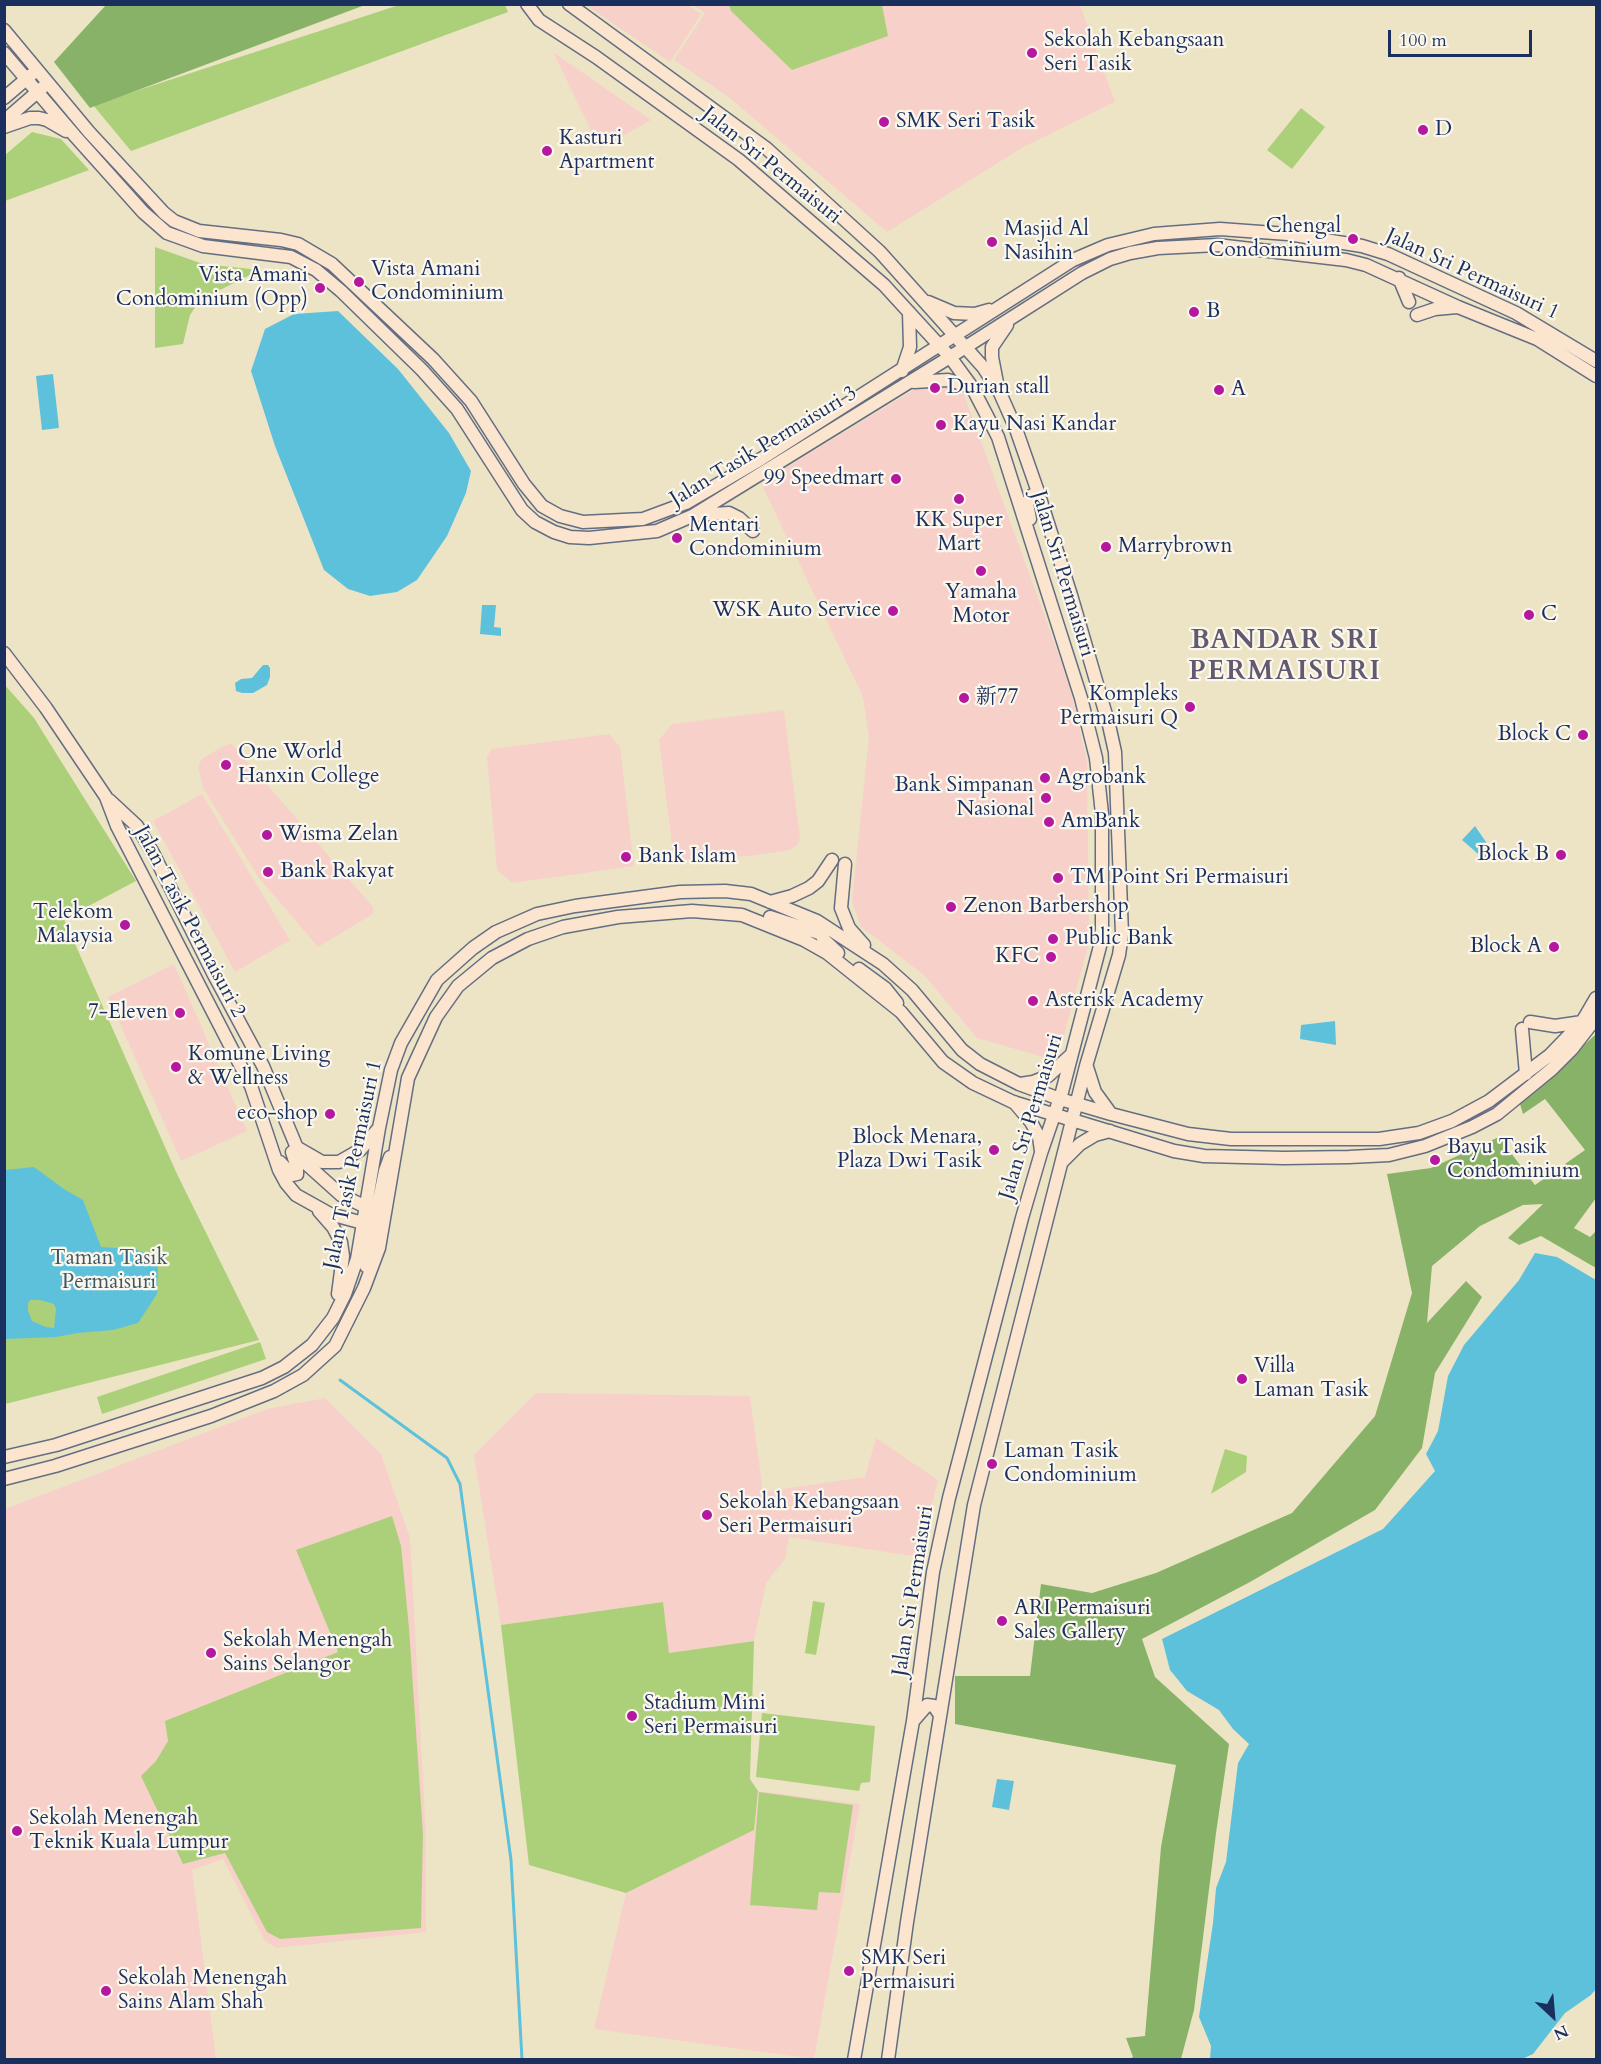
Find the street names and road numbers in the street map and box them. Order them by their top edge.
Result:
street label: Jalan Sri Permaisuri [696,102,846,230]
street label: Jalan Sri Permaisuri 1 [1381,224,1563,326]
street label: Jalan Tasik Permaisuri 3 [666,381,862,513]
street label: Jalan Sri Permaisuri [1025,488,1099,660]
street label: Jalan Tasik Permaisuri 2 [128,822,250,1022]
street label: Jalan Sri Permaisuri [995,1031,1069,1203]
street label: Jalan Tasik Permaisuri 1 [319,1058,389,1272]
street label: Jalan Sri Permaisuri [888,1504,940,1678]

